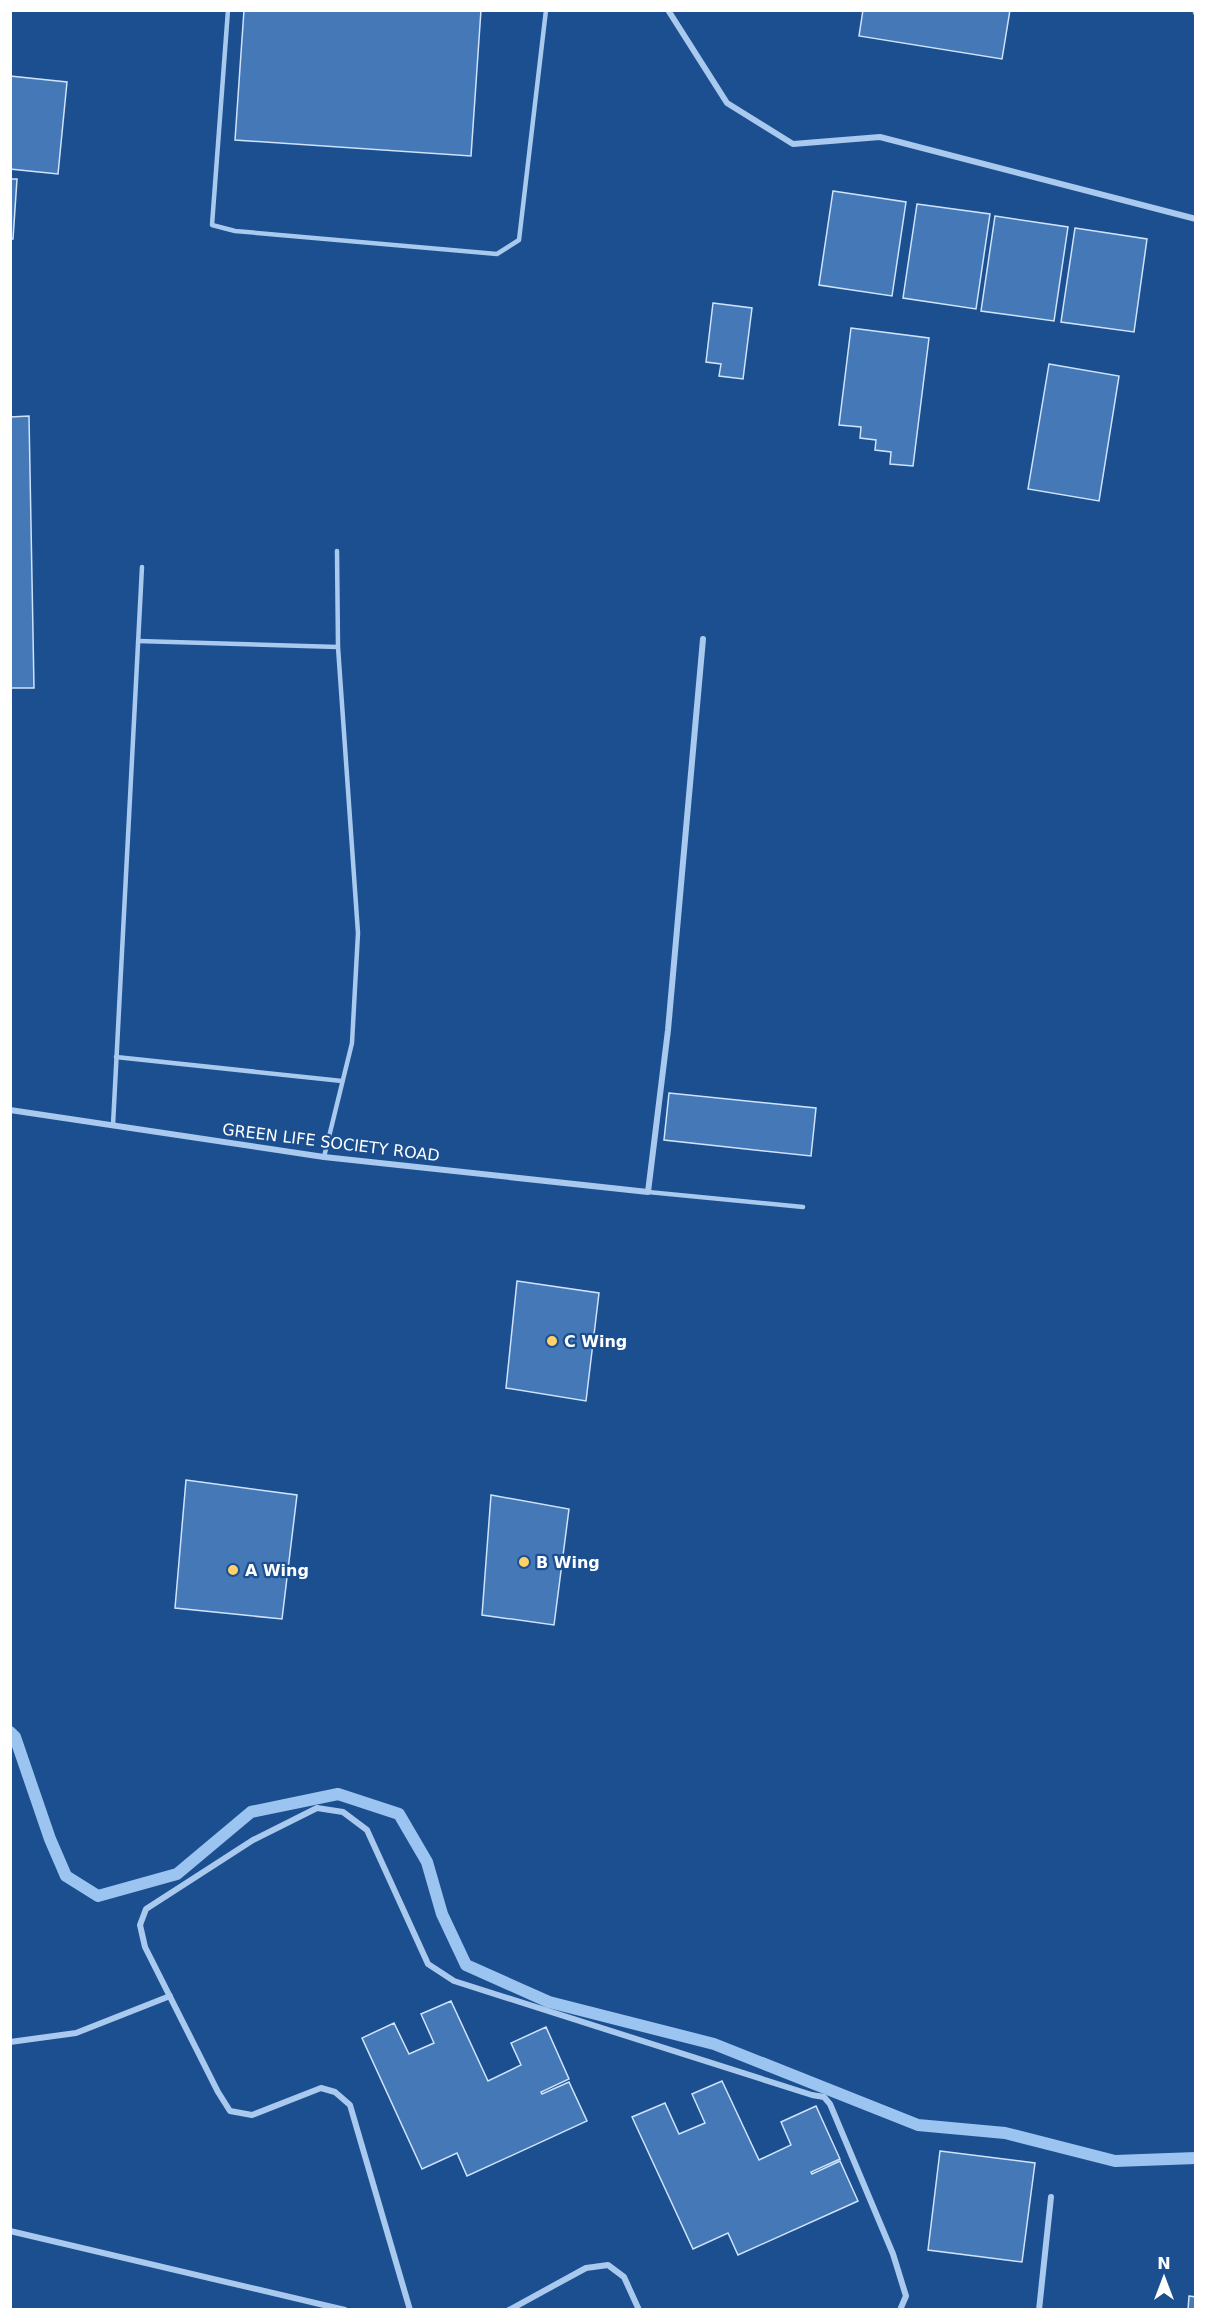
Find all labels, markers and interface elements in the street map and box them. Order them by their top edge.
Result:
street label: GREEN LIFE SOCIETY ROAD [221,1120,441,1165]
place label: C Wing [564,1332,627,1351]
marker: C Wing [545,1334,559,1348]
place label: B Wing [536,1553,600,1572]
marker: B Wing [517,1555,531,1569]
place label: A Wing [245,1561,309,1580]
marker: A Wing [226,1563,240,1577]
north arrow [1134,2248,1194,2308]
text: N [1157,2254,1171,2273]

